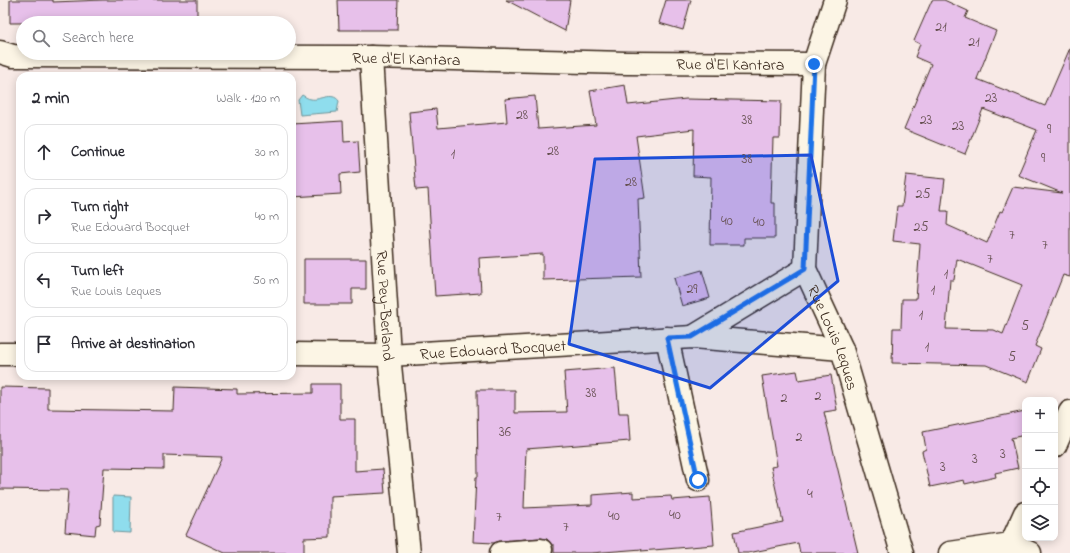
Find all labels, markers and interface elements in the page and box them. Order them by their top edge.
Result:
search box [16,16,296,60]
house number: 21 [935,17,947,38]
icon: search [30,27,52,49]
text: Search here [62,27,134,49]
house number: 21 [968,32,980,53]
street label: Rue d'El Kantara [352,47,461,73]
street label: Rue d'El Kantara [676,53,784,78]
route end [805,55,823,73]
text: 2 min [32,86,69,111]
house number: 23 [985,88,998,109]
text: Walk · 120 m [216,89,280,108]
house number: 28 [516,105,528,126]
house number: 38 [741,110,753,131]
house number: 23 [920,110,933,131]
house number: 23 [952,116,965,137]
house number: 9 [1047,119,1052,140]
icon: ahead [33,141,55,163]
text: Continue [71,141,125,163]
house number: 28 [547,141,559,162]
text: 30 m [255,143,279,162]
house number: 1 [451,144,456,165]
house number: 9 [1041,148,1046,169]
house number: 38 [741,149,753,170]
house number: 28 [625,172,637,193]
house number: 25 [916,184,930,205]
text: Turn right [71,196,129,218]
icon: right [33,205,55,227]
text: 40 m [255,207,279,226]
house number: 40 [721,211,733,232]
house number: 40 [753,212,765,233]
house number: 25 [914,217,928,238]
text: Rue Edouard Bocquet [71,218,190,237]
house number: 7 [1009,225,1015,246]
house number: 7 [1042,235,1048,256]
house number: 7 [987,249,993,270]
street label: Rue Pey-Berland [369,250,400,362]
text: Turn left [71,260,124,282]
house number: 1 [944,264,949,285]
icon: left [33,269,55,291]
text: 50 m [253,271,279,290]
house number: 29 [686,279,698,300]
house number: 1 [931,280,936,301]
text: Rue Louis Leques [71,282,162,301]
street label: Rue Louis Leques [800,282,863,393]
house number: 1 [919,305,924,326]
house number: 5 [1021,316,1029,337]
icon: arrive [33,333,55,355]
text: Arrive at destination [71,333,195,355]
street label: Rue Edouard Bocquet [419,335,567,367]
house number: 1 [925,337,930,358]
house number: 5 [1008,347,1016,368]
house number: 38 [585,383,597,404]
house number: 2 [815,386,822,407]
house number: 2 [781,388,788,409]
map controls [1022,397,1058,541]
button: + [1022,397,1058,433]
house number: 36 [499,422,511,443]
house number: 2 [796,427,803,448]
button: − [1022,433,1058,469]
house number: 3 [1000,444,1006,465]
house number: 3 [972,449,978,470]
house number: 3 [940,457,946,478]
button: locate [1022,469,1058,505]
route start [689,471,707,489]
house number: 4 [807,484,813,505]
house number: 40 [669,505,681,526]
button: layers [1022,505,1058,541]
house number: 40 [608,506,620,527]
house number: 7 [496,507,502,528]
house number: 7 [563,517,569,538]

